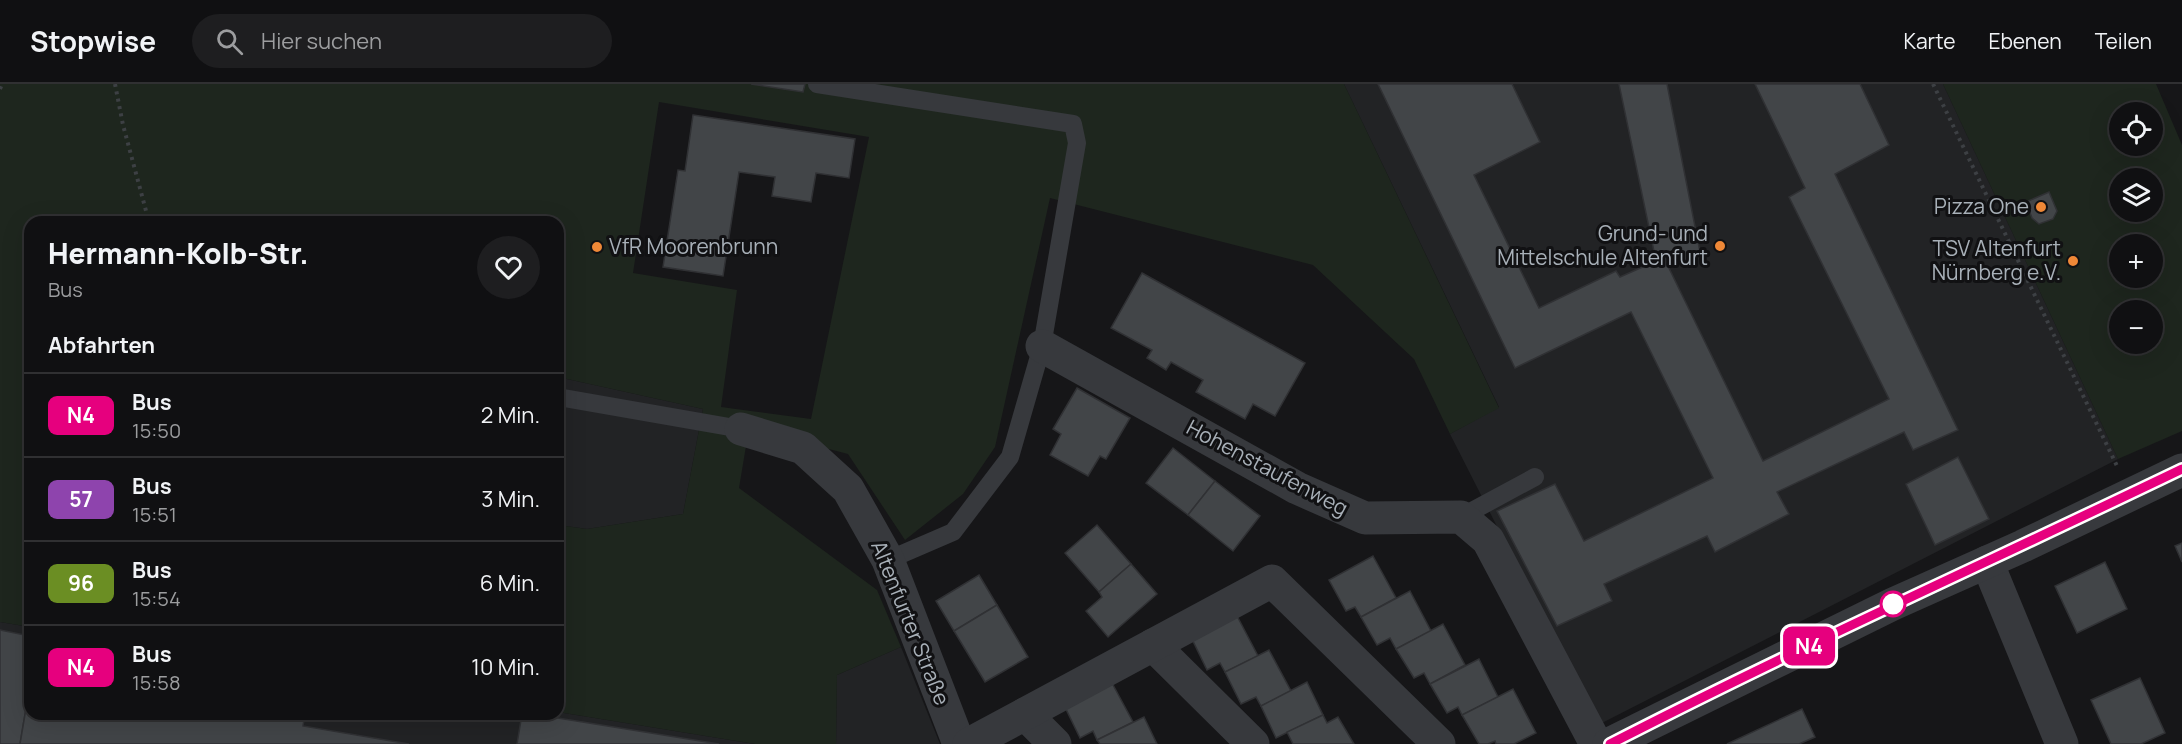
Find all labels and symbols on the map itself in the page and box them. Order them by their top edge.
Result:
place label: Pizza One [1934,192,2029,220]
marker: Pizza One [2034,200,2048,214]
place label: Grund- und Mittelschule Altenfurt [1497,219,1708,271]
place label: VfR Moorenbrunn [609,232,778,260]
place label: TSV Altenfurt Nürnberg e.V. [1932,234,2061,286]
marker: Grund- und Mittelschule Altenfurt [1713,239,1727,253]
marker: VfR Moorenbrunn [590,240,604,254]
marker: TSV Altenfurt Nürnberg e.V. [2066,254,2080,268]
street label: Hohenstaufenweg [1182,413,1353,522]
street label: Altenfurter Straße [865,536,957,709]
unlabelled marker [1880,591,1906,617]
line badge: N4 [1782,626,1836,666]

